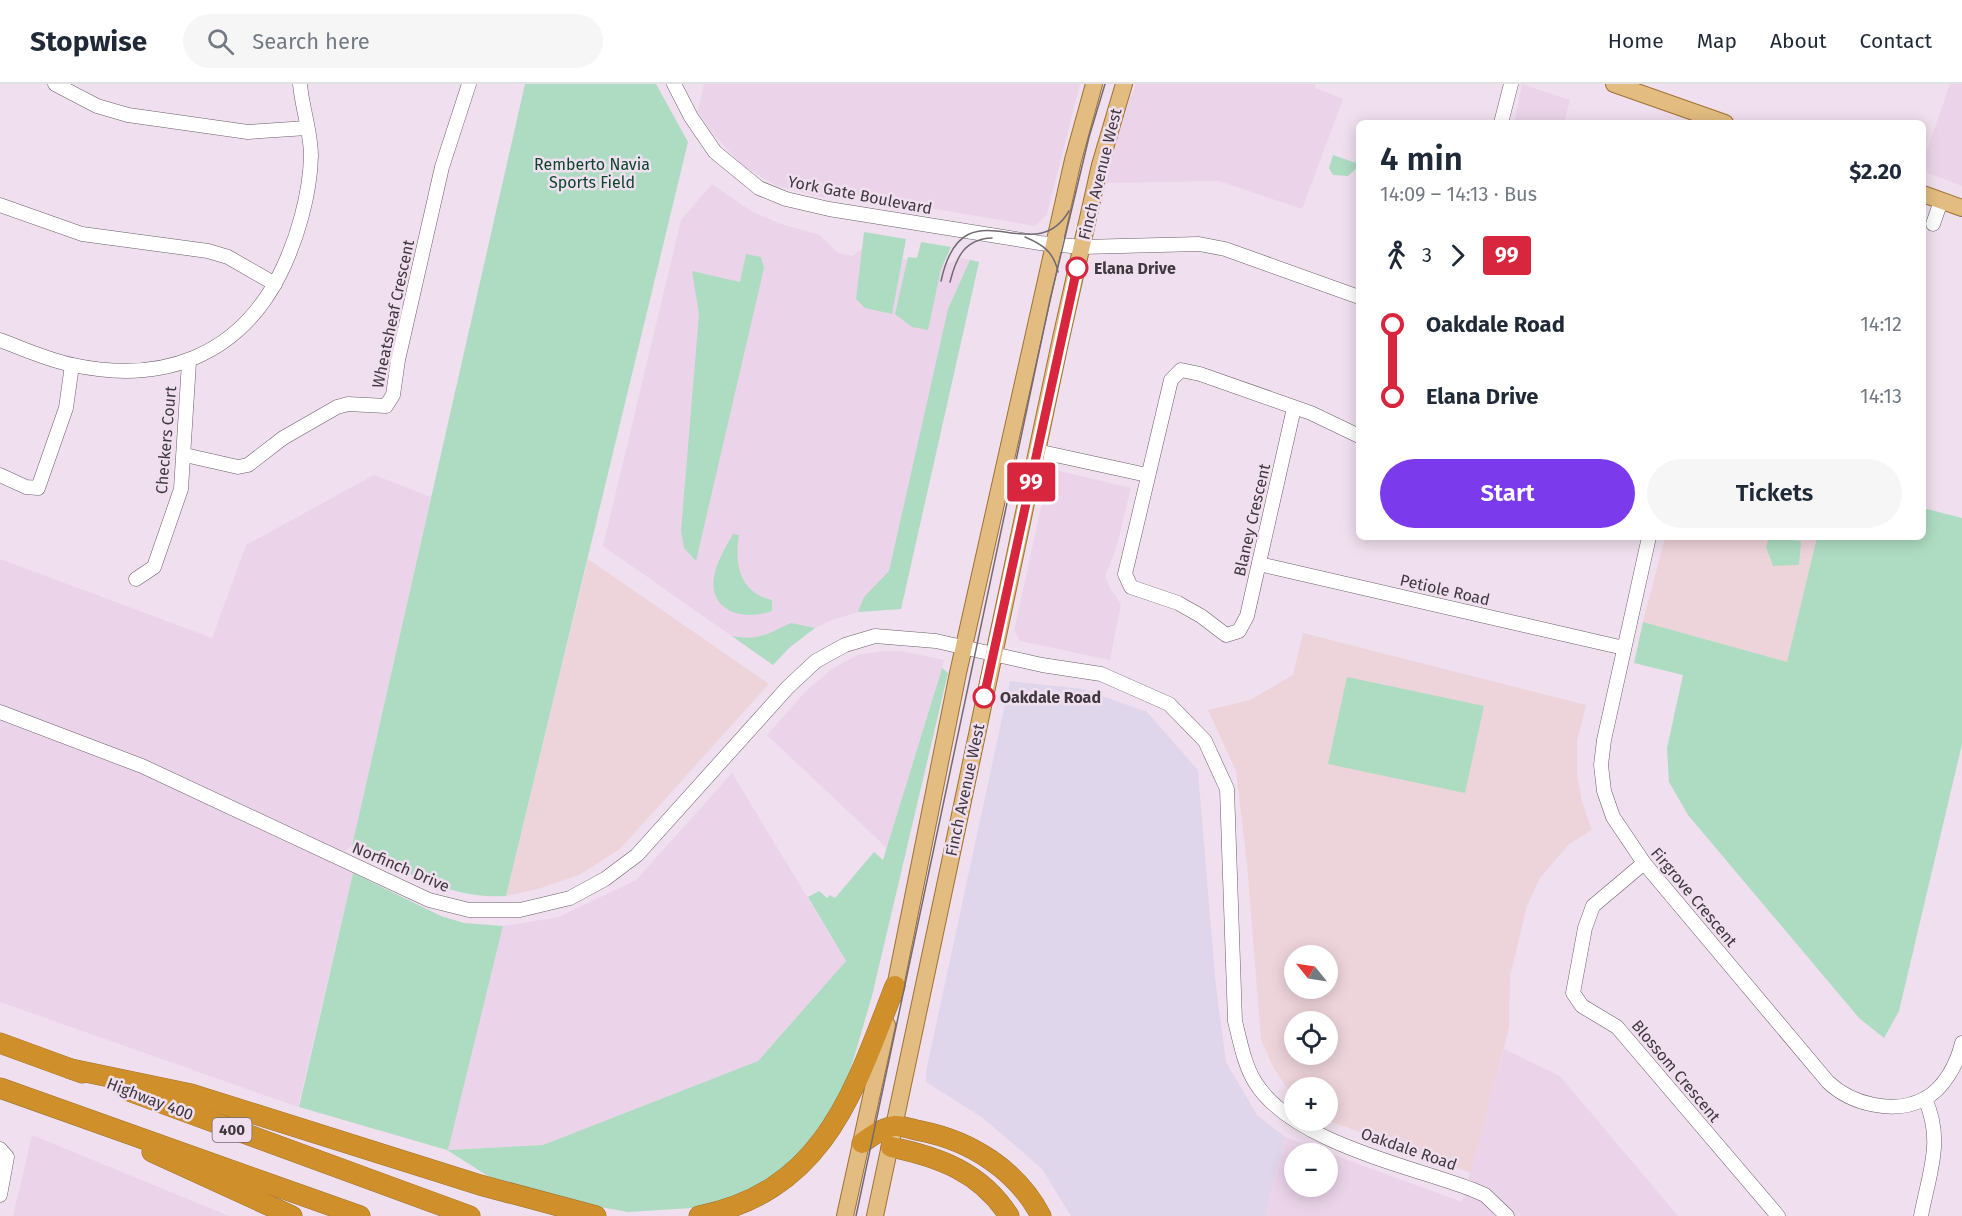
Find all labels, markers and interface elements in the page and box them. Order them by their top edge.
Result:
search box [183,14,603,68]
text: Stopwise [30,25,147,58]
icon: search [204,25,237,58]
text: Search here [252,28,370,55]
text: Home [1608,28,1664,54]
text: Map [1697,28,1737,54]
text: About [1770,28,1827,54]
text: Contact [1860,28,1932,54]
street label: Finch Avenue West [1074,106,1126,242]
text: 4 min [1380,139,1463,179]
park label: Remberto Navia Sports Field [534,155,650,192]
text: $2.20 [1849,158,1902,185]
street label: York Gate Boulevard [786,172,934,218]
text: 14:09 – 14:13 · Bus [1380,182,1537,206]
street label: Wheatsheaf Crescent [368,238,418,390]
icon: walk [1380,239,1413,272]
icon: forward [1441,239,1474,272]
text: 99 [1495,242,1519,268]
text: 3 [1422,243,1432,267]
marker: Elana Drive [1066,257,1088,279]
place label: Elana Drive [1094,259,1176,278]
text: Oakdale Road [1426,311,1565,338]
text: 14:12 [1860,312,1902,336]
text: Elana Drive [1426,383,1538,410]
text: 14:13 [1860,384,1902,408]
street label: Checkers Court [152,385,180,495]
button: Start [1380,459,1635,528]
button: Tickets [1647,459,1902,528]
line badge: 99 [1004,462,1058,502]
street label: Blaney Crescent [1230,462,1274,578]
text: 99 [1019,469,1043,495]
street label: Petiole Road [1398,570,1492,610]
marker: Oakdale Road [973,686,995,708]
place label: Oakdale Road [1000,688,1101,707]
street label: Finch Avenue West [942,722,988,858]
street label: Norfinch Drive [350,838,452,896]
street label: Firgrove Crescent [1647,844,1741,951]
north arrow [1284,945,1338,999]
map controls [1284,945,1338,1197]
button: locate [1284,1011,1338,1065]
street label: Blossom Crescent [1628,1016,1724,1126]
street label: Highway 400 [104,1074,196,1124]
button: + [1284,1077,1338,1131]
road number: 400 [212,1118,252,1142]
street label: Oakdale Road [1359,1124,1459,1174]
button: − [1284,1143,1338,1197]

